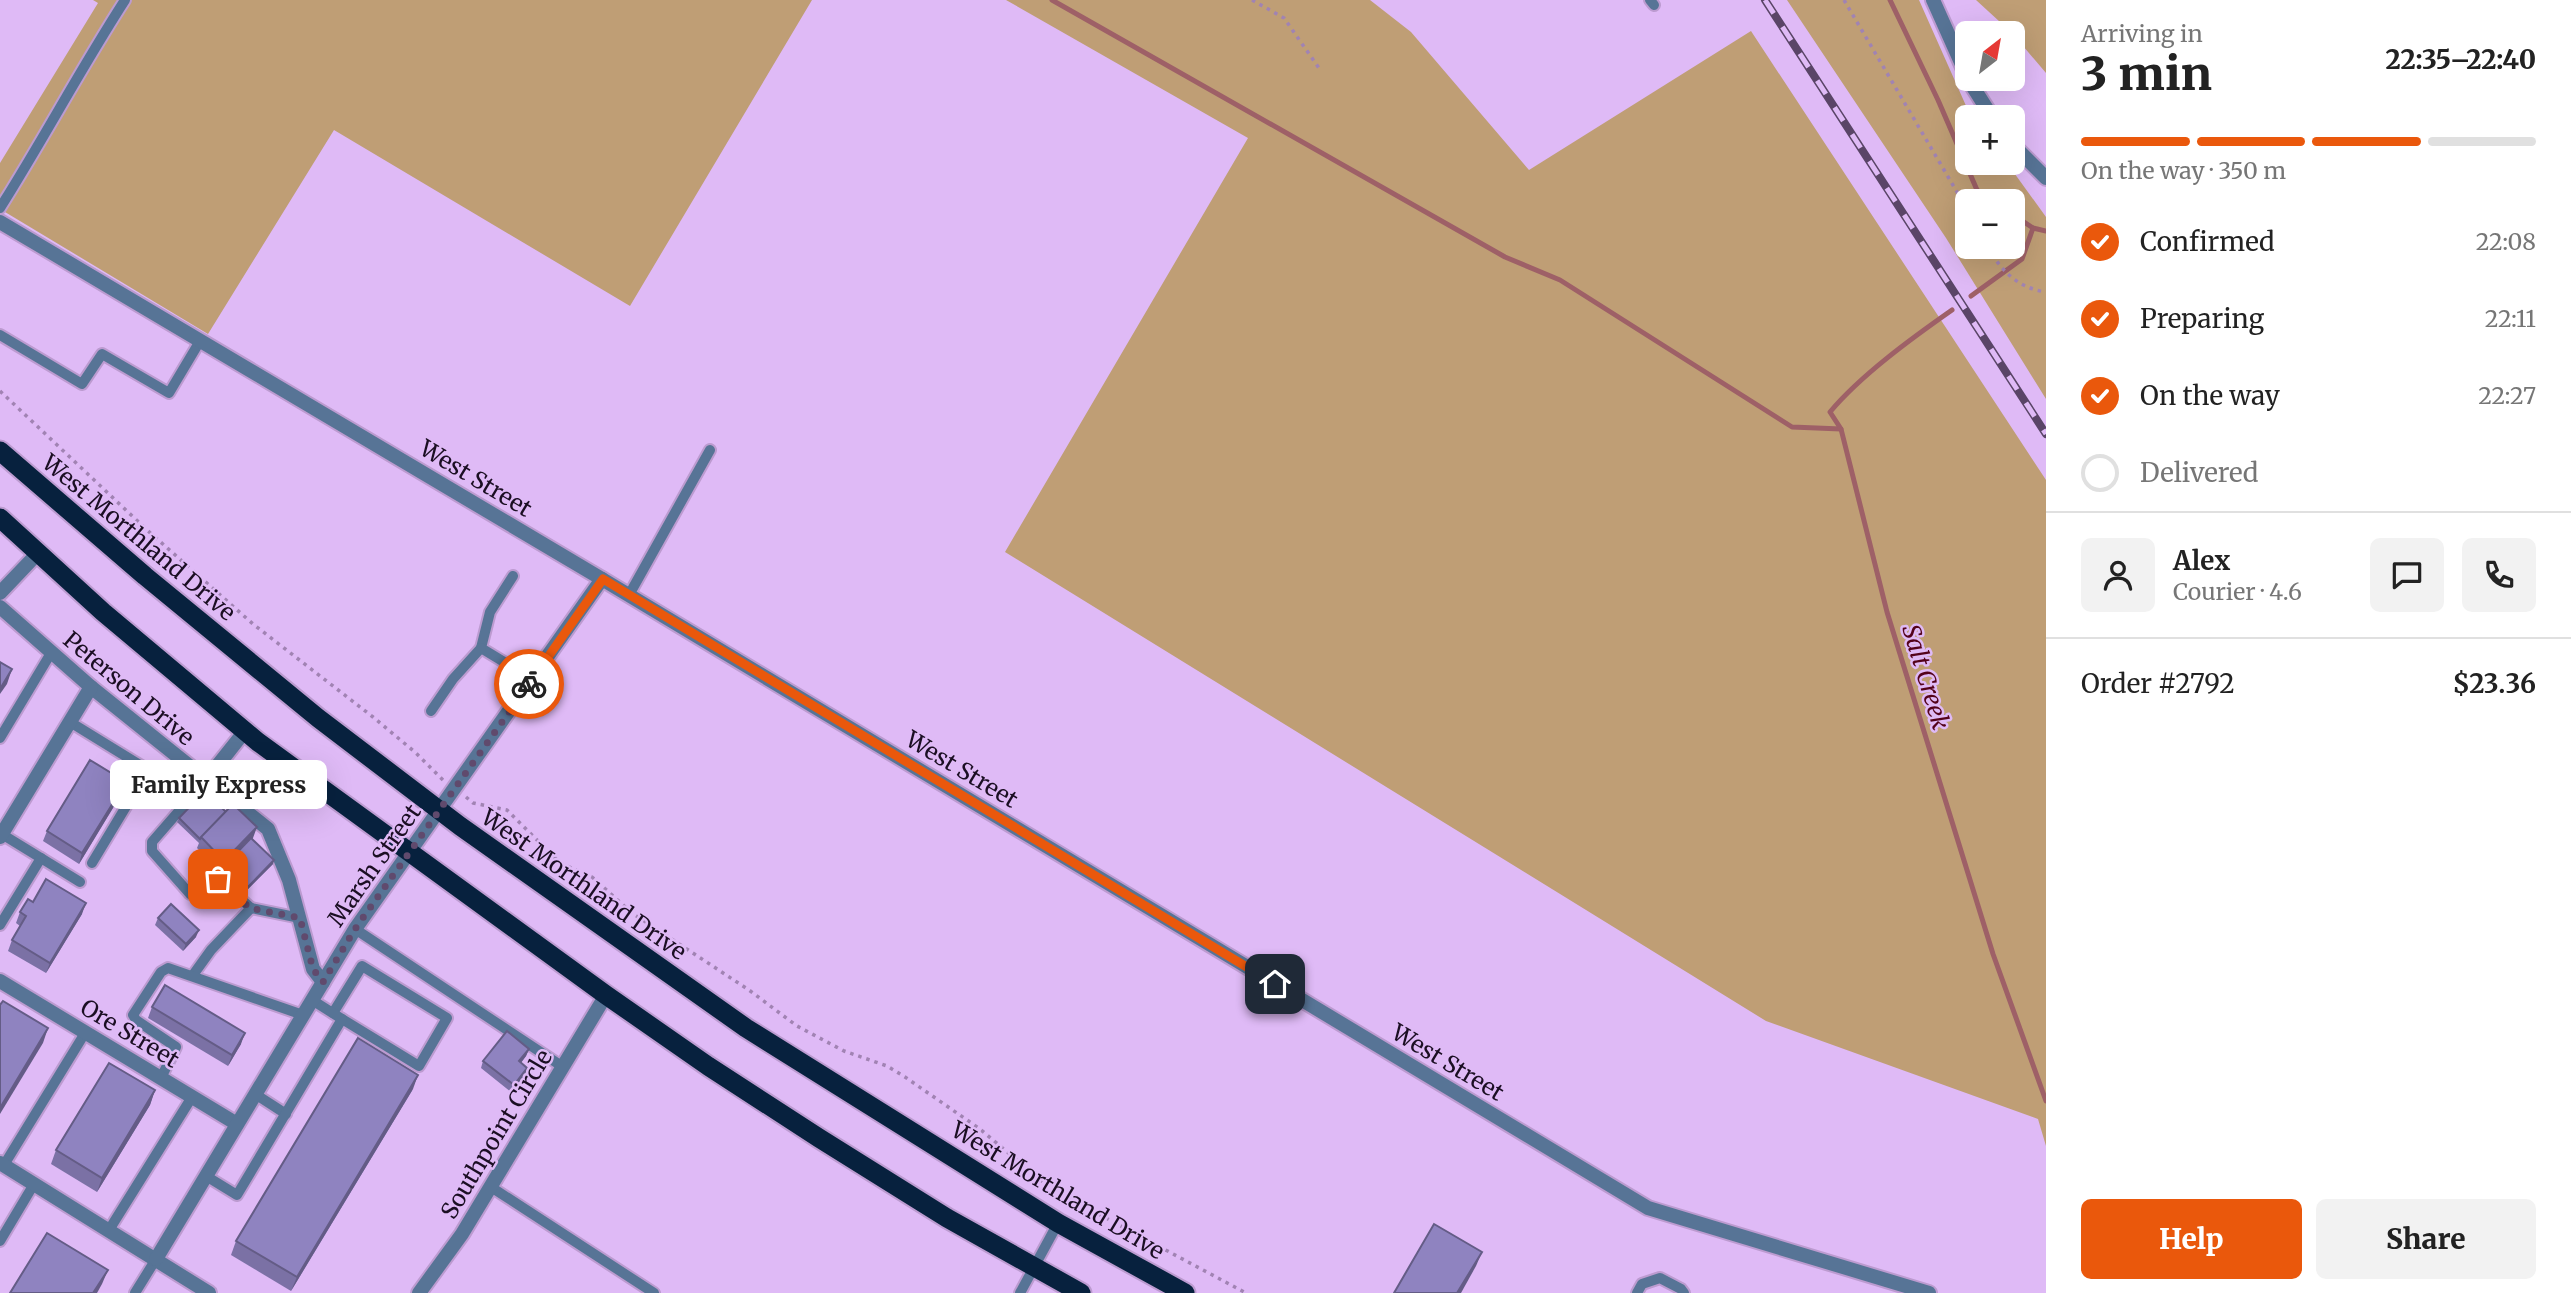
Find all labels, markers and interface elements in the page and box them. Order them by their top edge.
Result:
text: Arriving in [2081,19,2203,48]
north arrow [1955,21,2025,91]
map controls [1955,21,2025,259]
text: 22:35–22:40 [2386,43,2536,76]
text: 3 min [2081,45,2212,103]
button: + [1955,105,2025,175]
text: On the way · 350 m [2081,156,2286,185]
button: − [1955,189,2025,259]
icon: check [2081,223,2119,261]
text: Confirmed [2140,225,2275,258]
text: 22:08 [2476,227,2536,256]
icon: check [2081,300,2119,338]
text: Preparing [2140,302,2264,335]
text: 22:11 [2485,304,2536,333]
icon: check [2081,377,2119,415]
text: On the way [2140,379,2280,412]
text: 22:27 [2478,381,2536,410]
street label: West Street [414,433,537,523]
street label: West Morthland Drive [36,447,242,626]
text: Delivered [2140,456,2259,489]
button: person [2081,538,2155,612]
button: chat [2370,538,2444,612]
button: phone [2462,538,2536,612]
text: Alex [2173,544,2230,577]
text: Courier · 4.6 [2173,577,2302,606]
water label: Salt Creek [1895,621,1957,733]
street label: Peterson Drive [58,625,200,751]
courier [494,649,564,719]
icon: bike [510,665,548,703]
text: Order #2792 [2081,667,2235,700]
text: $23.36 [2453,667,2536,700]
street label: West Street [900,724,1023,814]
callout: Family Express [110,760,326,809]
text: Family Express [131,770,306,799]
street label: Marsh Street [321,798,427,932]
street label: West Morthland Drive [475,802,692,966]
pin [188,849,248,909]
icon: bag [199,860,237,898]
pin [1245,954,1305,1014]
icon: home [1256,965,1294,1003]
street label: Ore Street [76,992,185,1074]
street label: West Street [1386,1017,1509,1107]
street label: Southpoint Circle [434,1044,558,1224]
street label: West Morthland Drive [945,1114,1170,1265]
button: Help [2081,1199,2302,1279]
button: Share [2316,1199,2536,1279]

